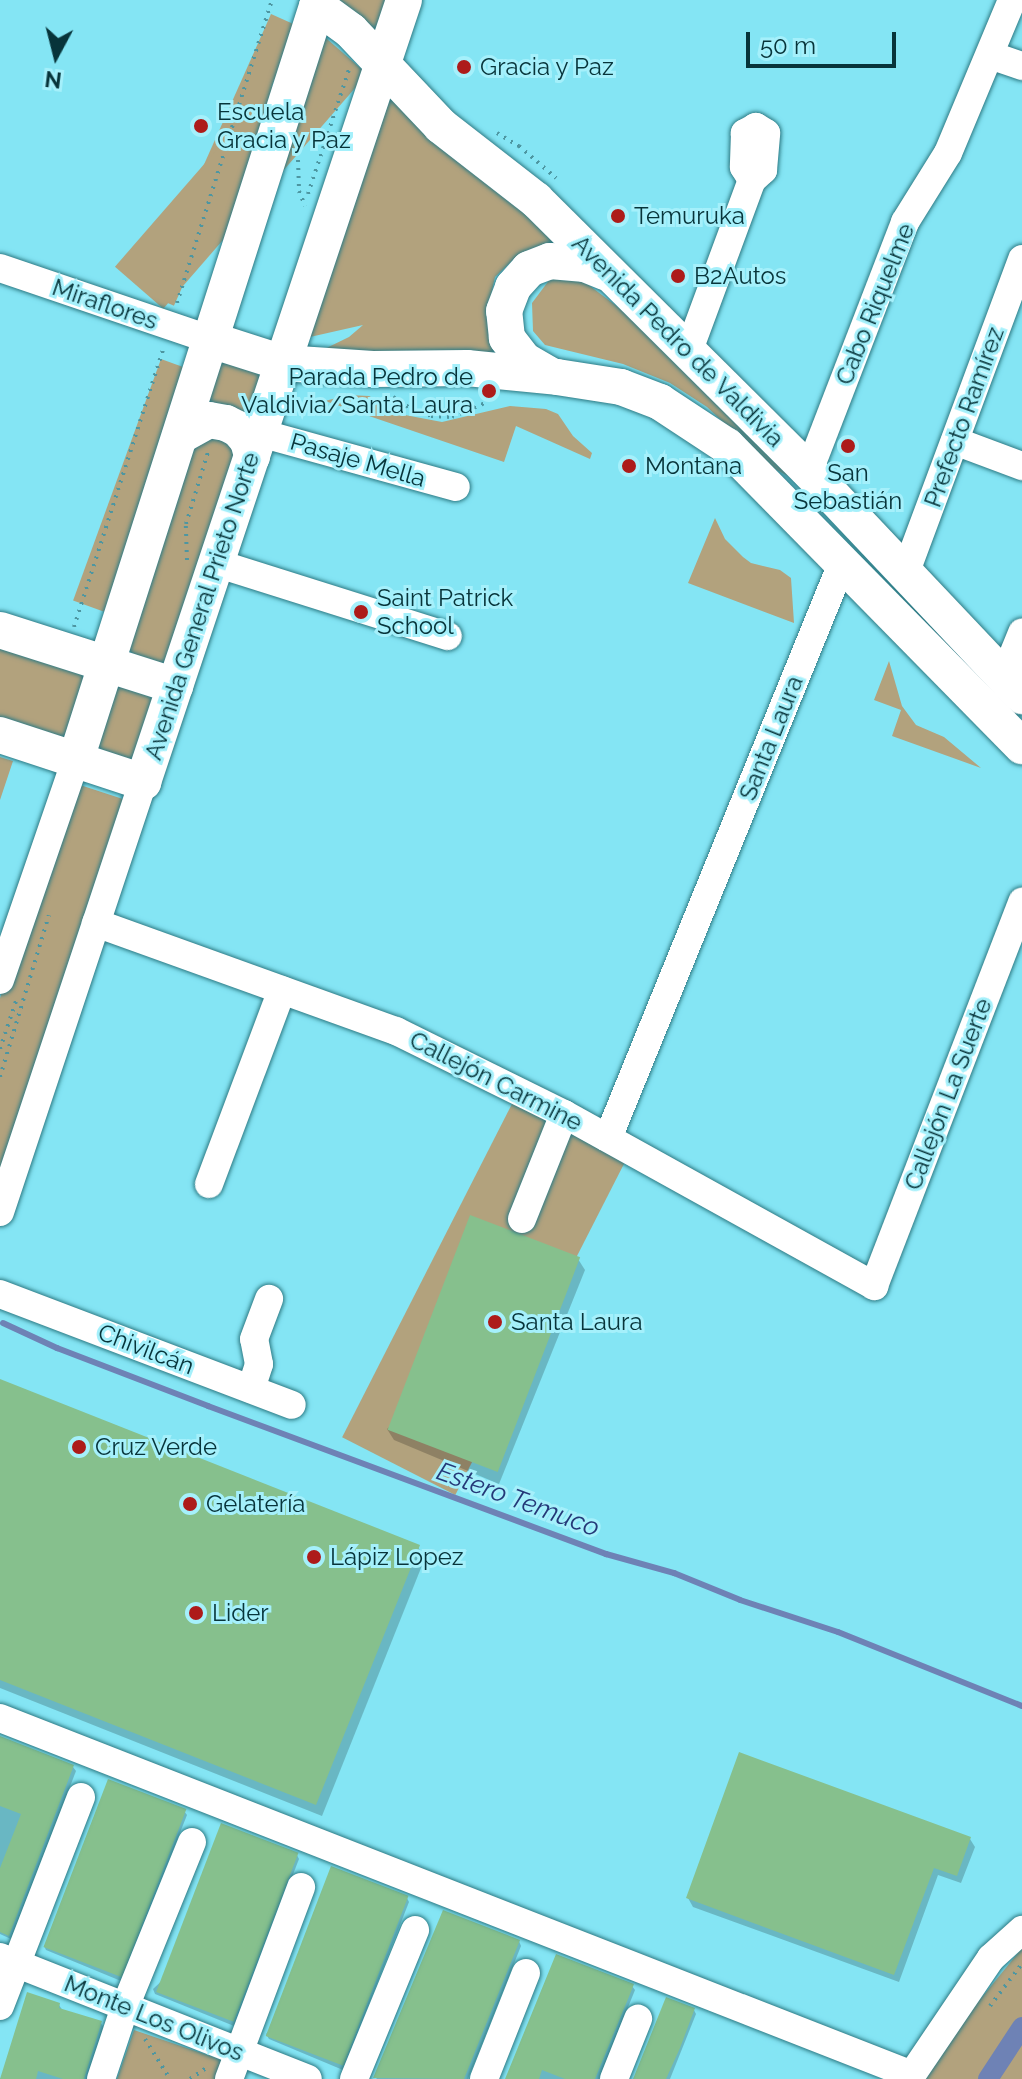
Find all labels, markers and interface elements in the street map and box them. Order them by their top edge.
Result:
north arrow [16,16,96,96]
scale bar [750,16,900,66]
text: 50 m [760,31,816,60]
place label: Gracia y Paz [480,53,615,81]
marker: Gracia y Paz [455,58,473,76]
text: N [43,66,63,94]
place label: Escuela Gracia y Paz [217,98,352,154]
marker: Escuela Gracia y Paz [192,117,210,135]
place label: Temuruka [634,202,745,230]
marker: Temuruka [609,207,627,225]
street label: Cabo Riquelme [830,219,920,389]
street label: Avenida Pedro de Valdivia [566,229,790,453]
place label: B2Autos [694,262,786,290]
marker: B2Autos [669,267,687,285]
street label: Miraflores [48,273,162,335]
street label: Prefecto Ramírez [918,323,1010,511]
place label: Parada Pedro de Valdivia/Santa Laura [241,363,473,419]
marker: Parada Pedro de Valdivia/Santa Laura [480,382,498,400]
street label: Pasaje Mella [287,427,429,493]
marker: San Sebastián [839,437,857,455]
street label: Avenida General Prieto Norte [138,448,266,764]
place label: Montana [645,452,742,480]
marker: Montana [620,457,638,475]
place label: San Sebastián [794,459,902,515]
place label: Saint Patrick School [377,584,513,640]
marker: Saint Patrick School [352,603,370,621]
street label: Santa Laura [733,672,809,804]
street label: Callejón La Suerte [898,994,998,1194]
street label: Callejón Carmine [405,1025,587,1137]
place label: Santa Laura [511,1308,643,1336]
marker: Santa Laura [486,1313,504,1331]
street label: Chivilcán [94,1318,198,1380]
place label: Cruz Verde [95,1433,218,1461]
marker: Cruz Verde [70,1438,88,1456]
water label: Estero Temuco [432,1456,604,1544]
place label: Gelatería [206,1490,305,1518]
marker: Gelatería [181,1495,199,1513]
place label: Lápiz Lopez [330,1543,464,1571]
marker: Lápiz Lopez [305,1548,323,1566]
place label: Lider [212,1599,269,1627]
marker: Lider [187,1604,205,1622]
street label: Monte Los Olivos [60,1969,248,2067]

